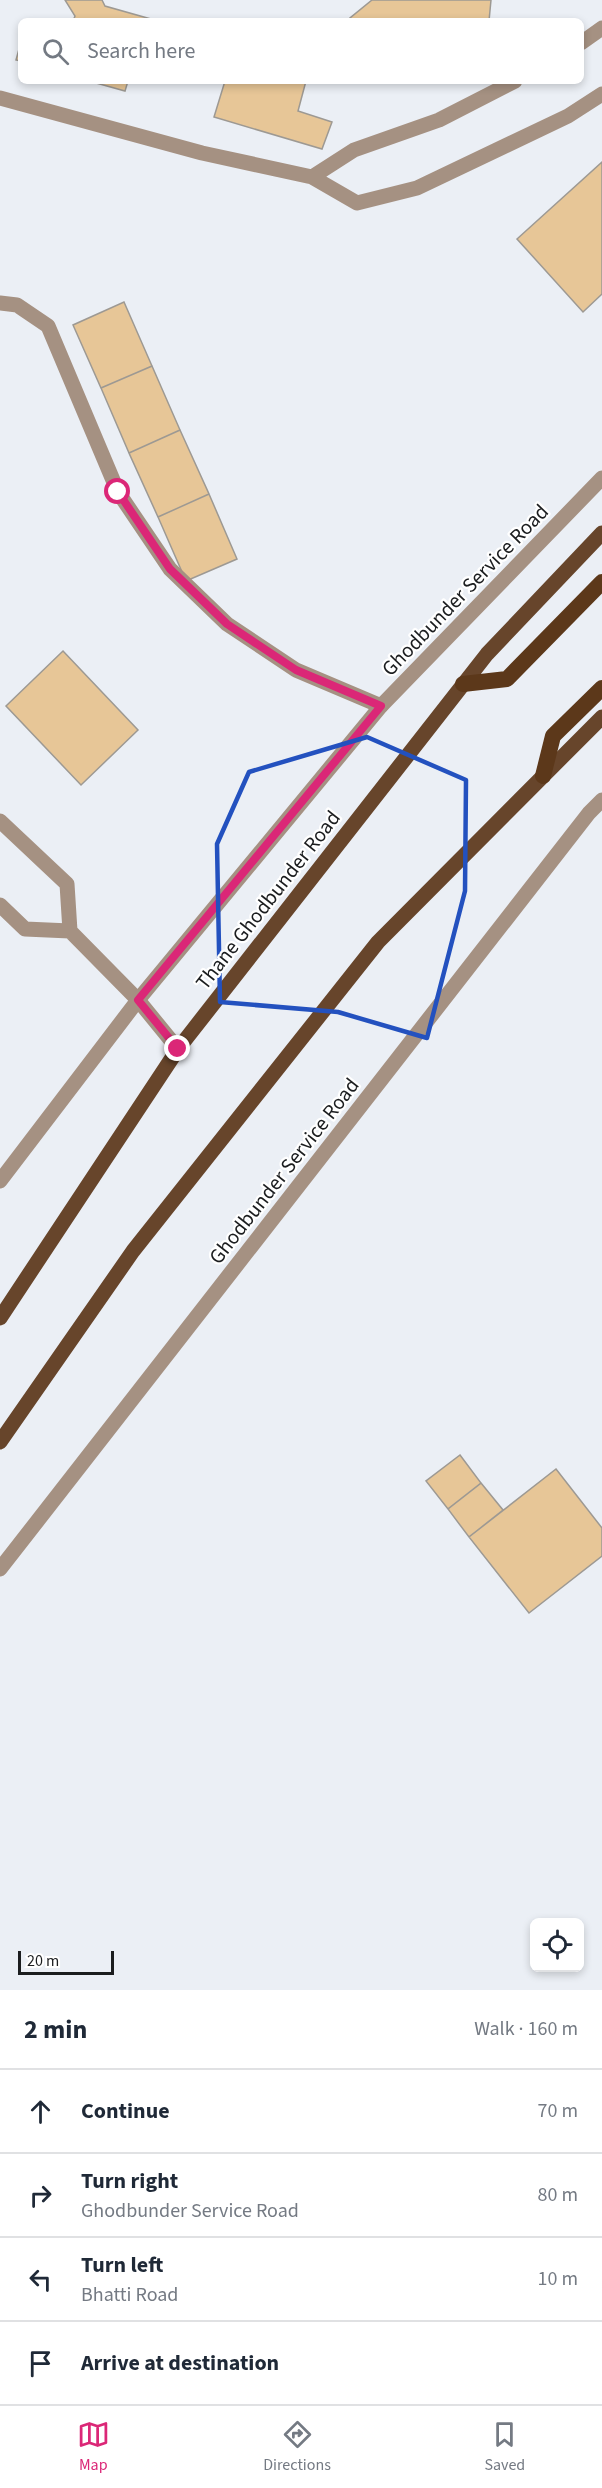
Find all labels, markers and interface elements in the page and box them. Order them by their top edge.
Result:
search box [18,18,584,84]
icon: search [39,35,72,68]
text: Search here [87,35,195,67]
route start [104,478,130,504]
street label: Ghodbunder Service Road [375,497,555,683]
street label: Thane Ghodbunder Road [188,804,348,996]
route end [164,1035,190,1061]
street label: Ghodbunder Service Road [202,1072,366,1270]
map controls [530,1918,584,1972]
button: locate [530,1918,584,1972]
scale bar [18,1948,114,1976]
text: 20 m [27,1950,59,1972]
text: 2 min [24,2011,87,2048]
text: Walk · 160 m [474,2015,578,2043]
icon: ahead [24,2095,57,2128]
text: Continue [81,2095,170,2127]
text: 70 m [538,2097,578,2125]
text: Turn right [81,2165,178,2197]
icon: right [24,2179,57,2212]
text: 80 m [538,2181,578,2209]
text: Ghodbunder Service Road [81,2197,299,2225]
text: Turn left [81,2249,163,2281]
icon: left [24,2263,57,2296]
text: 10 m [538,2265,578,2293]
text: Bhatti Road [81,2281,178,2309]
icon: arrive [24,2347,57,2380]
text: Arrive at destination [81,2347,279,2379]
tab: Map [77,2418,110,2476]
tab: Directions [263,2418,331,2476]
tab: Saved [484,2418,525,2476]

